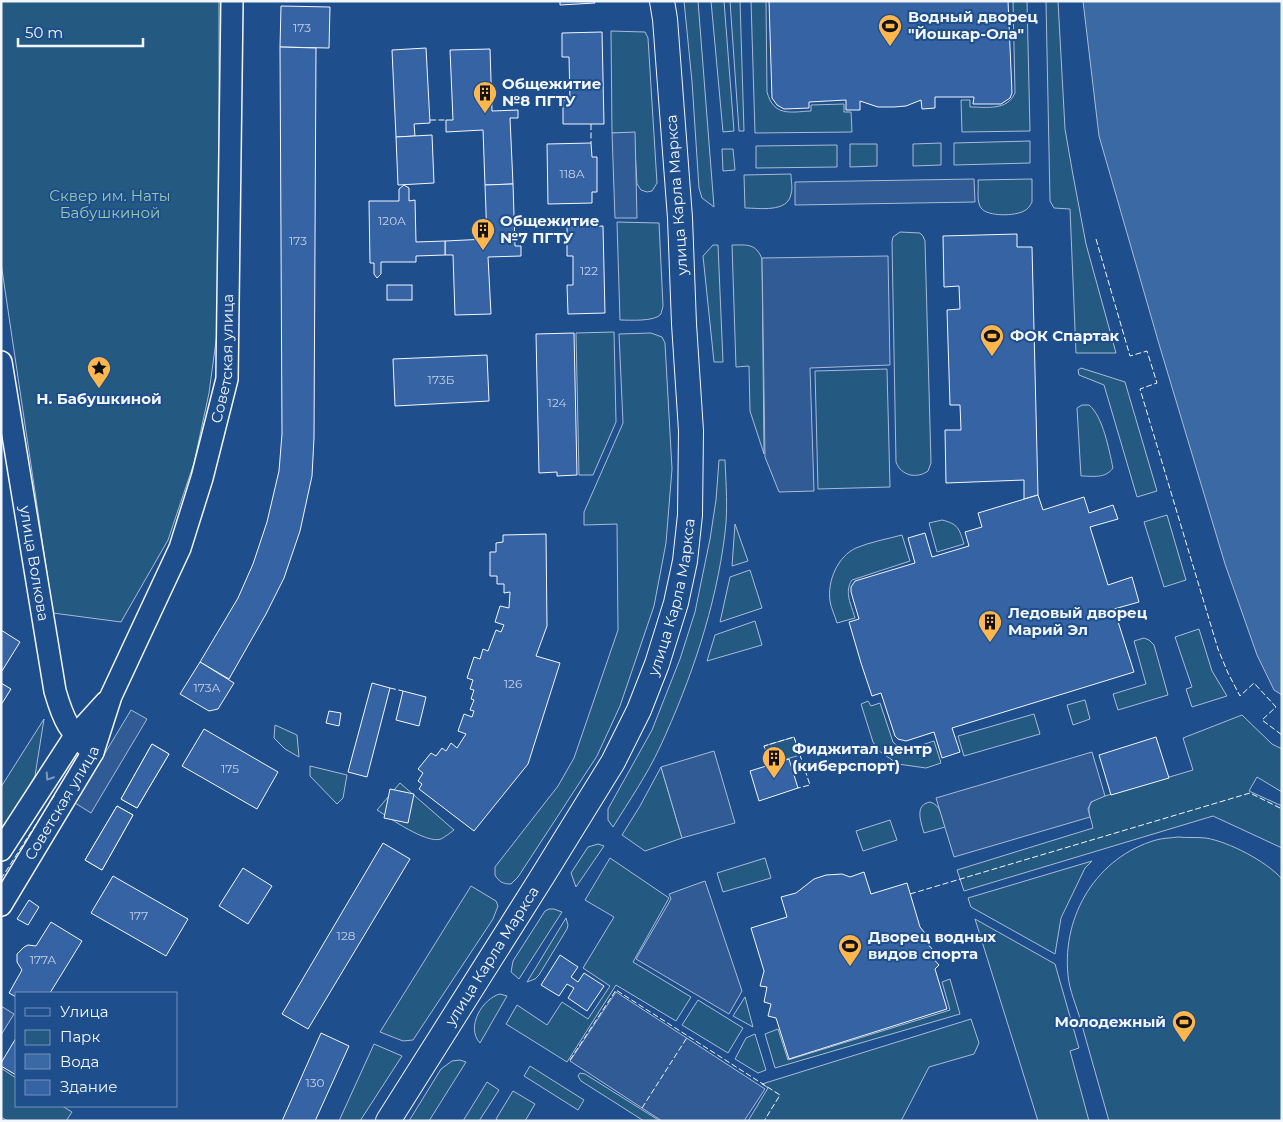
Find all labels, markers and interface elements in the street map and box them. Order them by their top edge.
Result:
place label: Водный дворец "Йошкар-Ола" [908,7,1038,43]
sports icon: Водный дворец "Йошкар-Ола" [877,13,903,47]
scale bar [18,15,142,47]
house number: 173 [293,20,311,35]
text: 50 m [25,23,63,42]
place label: Общежитие №8 ПГТУ [502,74,601,110]
building icon: Общежитие №8 ПГТУ [472,80,498,114]
street label: улица Карла Маркса [661,114,692,277]
house number: 118А [559,166,585,181]
park label: Сквер им. Наты Бабушкиной [49,186,171,222]
place label: Общежитие №7 ПГТУ [500,211,599,247]
house number: 120А [378,213,406,228]
building icon: Общежитие №7 ПГТУ [470,217,496,251]
house number: 173 [289,233,307,248]
house number: 122 [580,263,598,278]
street label: Советская улица [206,294,237,425]
sports icon: ФОК Спартак [979,323,1005,357]
place label: ФОК Спартак [1010,326,1120,345]
place icon: Н. Бабушкиной [86,355,112,389]
house number: 173Б [428,372,455,387]
place label: Н. Бабушкиной [36,389,162,408]
house number: 124 [548,395,566,410]
street label: улица Волкова [16,503,53,622]
street label: улица Карла Маркса [643,518,699,679]
place label: Ледовый дворец Марий Эл [1008,603,1148,639]
building icon: Ледовый дворец Марий Эл [977,609,1003,643]
house number: 126 [504,676,522,691]
house number: 173А [193,680,221,695]
place label: Фиджитал центр (киберспорт) [792,739,932,775]
street label: Советская улица [20,744,103,864]
building icon: Фиджитал центр (киберспорт) [761,745,787,779]
house number: 175 [221,761,239,776]
one-way arrow [46,772,55,781]
street label: улица Карла Маркса [440,883,543,1030]
house number: 177 [130,908,148,923]
place label: Дворец водных видов спорта [868,927,996,963]
house number: 128 [337,928,356,943]
sports icon: Дворец водных видов спорта [837,933,863,967]
house number: 177А [30,952,56,967]
legend [15,992,178,1107]
text: Улица [60,1002,108,1021]
sports icon: Молодежный [1171,1009,1197,1043]
place label: Молодежный [1055,1012,1166,1031]
text: Парк [60,1027,100,1046]
text: Вода [60,1052,99,1071]
house number: 130 [305,1075,325,1090]
text: Здание [60,1077,118,1096]

